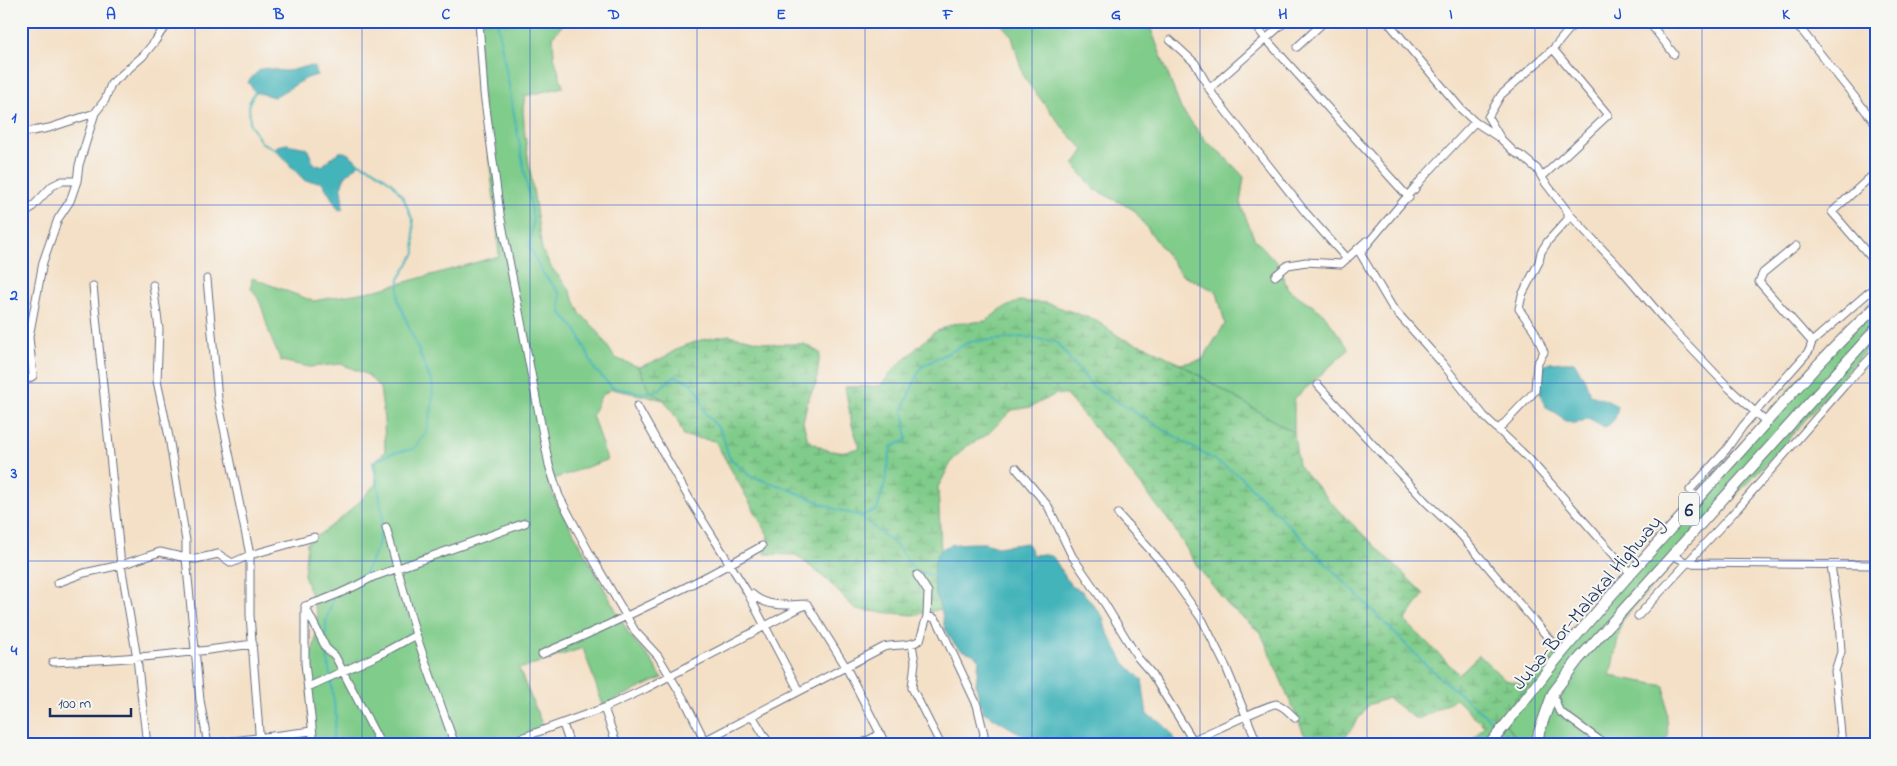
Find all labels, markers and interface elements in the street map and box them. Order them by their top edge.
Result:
text: A [106,3,116,27]
text: B [273,3,285,27]
text: C [442,3,451,27]
text: D [607,3,620,27]
text: E [776,3,786,27]
text: F [942,3,954,27]
text: G [1111,3,1121,27]
text: H [1278,3,1288,27]
text: I [1449,3,1453,27]
text: J [1614,3,1622,27]
text: K [1782,3,1791,27]
text: 1 [11,106,17,130]
text: 2 [9,284,18,308]
text: 3 [10,462,18,486]
road number: 6 [1679,492,1699,526]
street label: Juba-Bor-Malakal Highway [1506,510,1671,698]
text: 4 [10,639,18,663]
scale bar [50,686,131,718]
text: 100 m [58,693,91,715]

